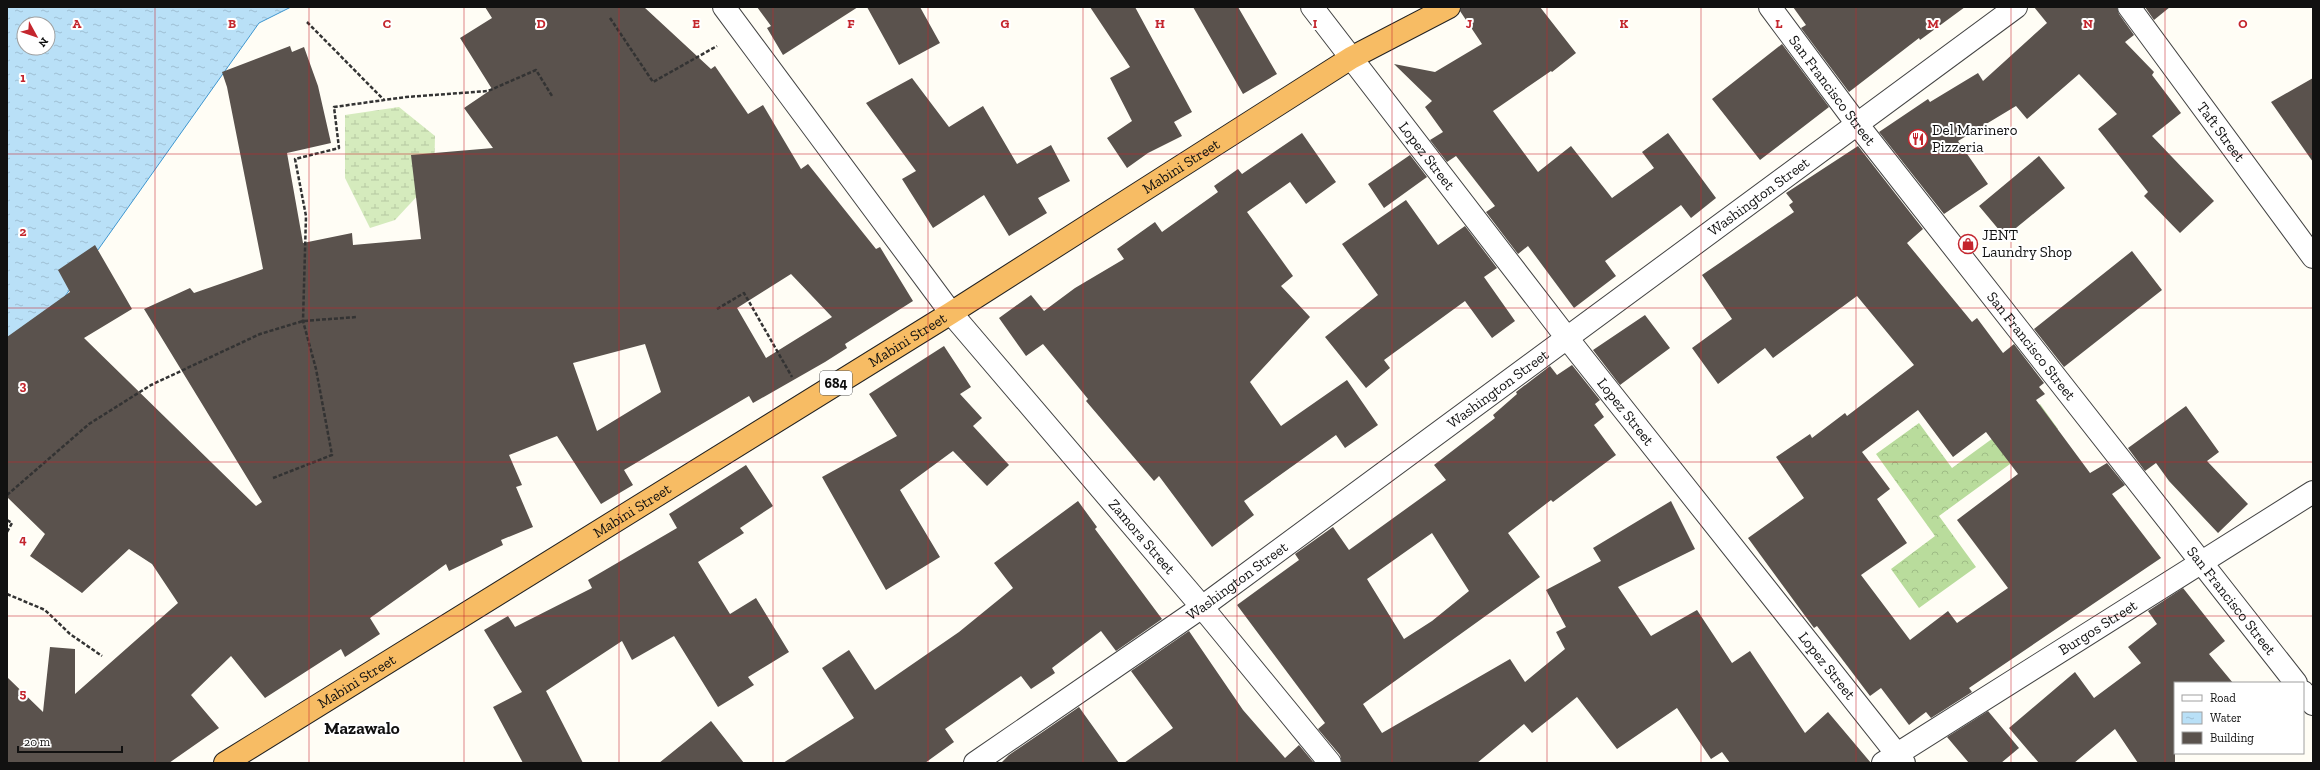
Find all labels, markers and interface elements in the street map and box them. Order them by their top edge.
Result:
north arrow [16,16,56,56]
text: A [73,16,82,31]
text: B [228,16,236,31]
text: C [383,16,391,31]
text: D [536,16,546,31]
text: E [692,16,700,31]
text: F [847,16,855,31]
text: G [1001,16,1010,31]
text: H [1155,16,1165,31]
text: I [1313,16,1318,31]
text: J [1466,16,1472,31]
text: K [1620,16,1629,31]
text: L [1775,16,1783,31]
text: M [1927,16,1939,31]
text: N [2083,16,2093,31]
text: O [2238,16,2248,31]
street label: San Francisco Street [1785,32,1880,149]
text: N [35,35,51,50]
text: 1 [20,70,26,85]
street label: Taft Street [2193,99,2249,165]
street label: Lopez Street [1395,118,1459,194]
place label: Del Marinero Pizzeria [1932,121,2018,156]
restaurant icon: Del Marinero Pizzeria [1907,128,1929,150]
street label: Mabini Street [1139,135,1224,198]
street label: Washington Street [1704,153,1813,240]
text: 2 [20,224,27,239]
place label: JENT Laundry Shop [1982,226,2072,261]
shop icon: JENT Laundry Shop [1957,233,1979,255]
street label: San Francisco Street [1983,288,2080,404]
street label: Mabini Street [865,309,950,371]
street label: Washington Street [1444,345,1552,432]
road number: 684 [820,371,852,395]
street label: Lopez Street [1593,374,1658,450]
text: 3 [20,378,27,393]
street label: Mabini Street [590,479,675,542]
street label: Zamora Street [1105,495,1179,578]
text: 4 [19,532,27,547]
street label: Washington Street [1183,538,1292,624]
street label: San Francisco Street [2183,543,2280,659]
street label: Burgos Street [2055,596,2141,659]
street label: Lopez Street [1795,628,1859,703]
street label: Mabini Street [314,650,399,712]
legend [2174,682,2304,754]
text: 5 [20,686,27,701]
text: Road [2210,691,2236,705]
text: Water [2210,711,2242,725]
district label: Mazawalo [324,718,400,738]
scale bar [18,728,122,754]
text: Building [2210,731,2254,745]
text: 20 m [24,735,51,749]

